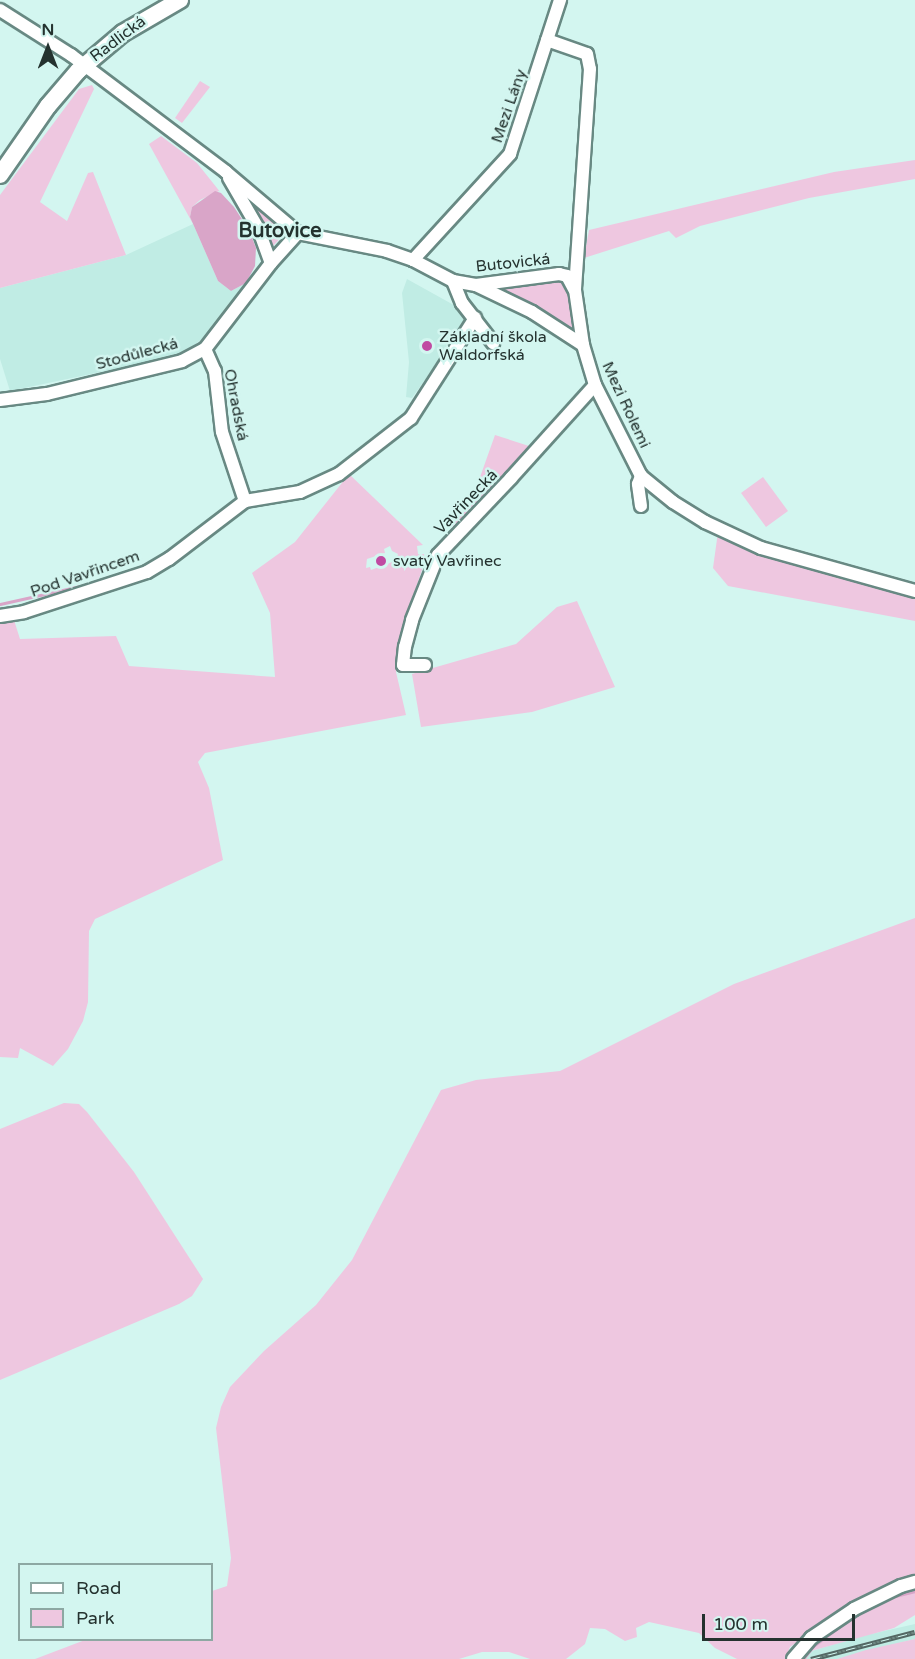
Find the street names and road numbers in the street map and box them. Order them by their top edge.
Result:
street label: Radlická [86,12,150,66]
street label: Mezi Lány [487,67,531,145]
street label: Butovická [475,250,551,276]
street label: Stodůlecká [94,334,180,374]
street label: Mezi Rolemi [598,359,654,451]
street label: Ohradská [220,367,252,443]
street label: Vavřinecká [430,466,502,538]
street label: Pod Vavřincem [28,546,142,602]

